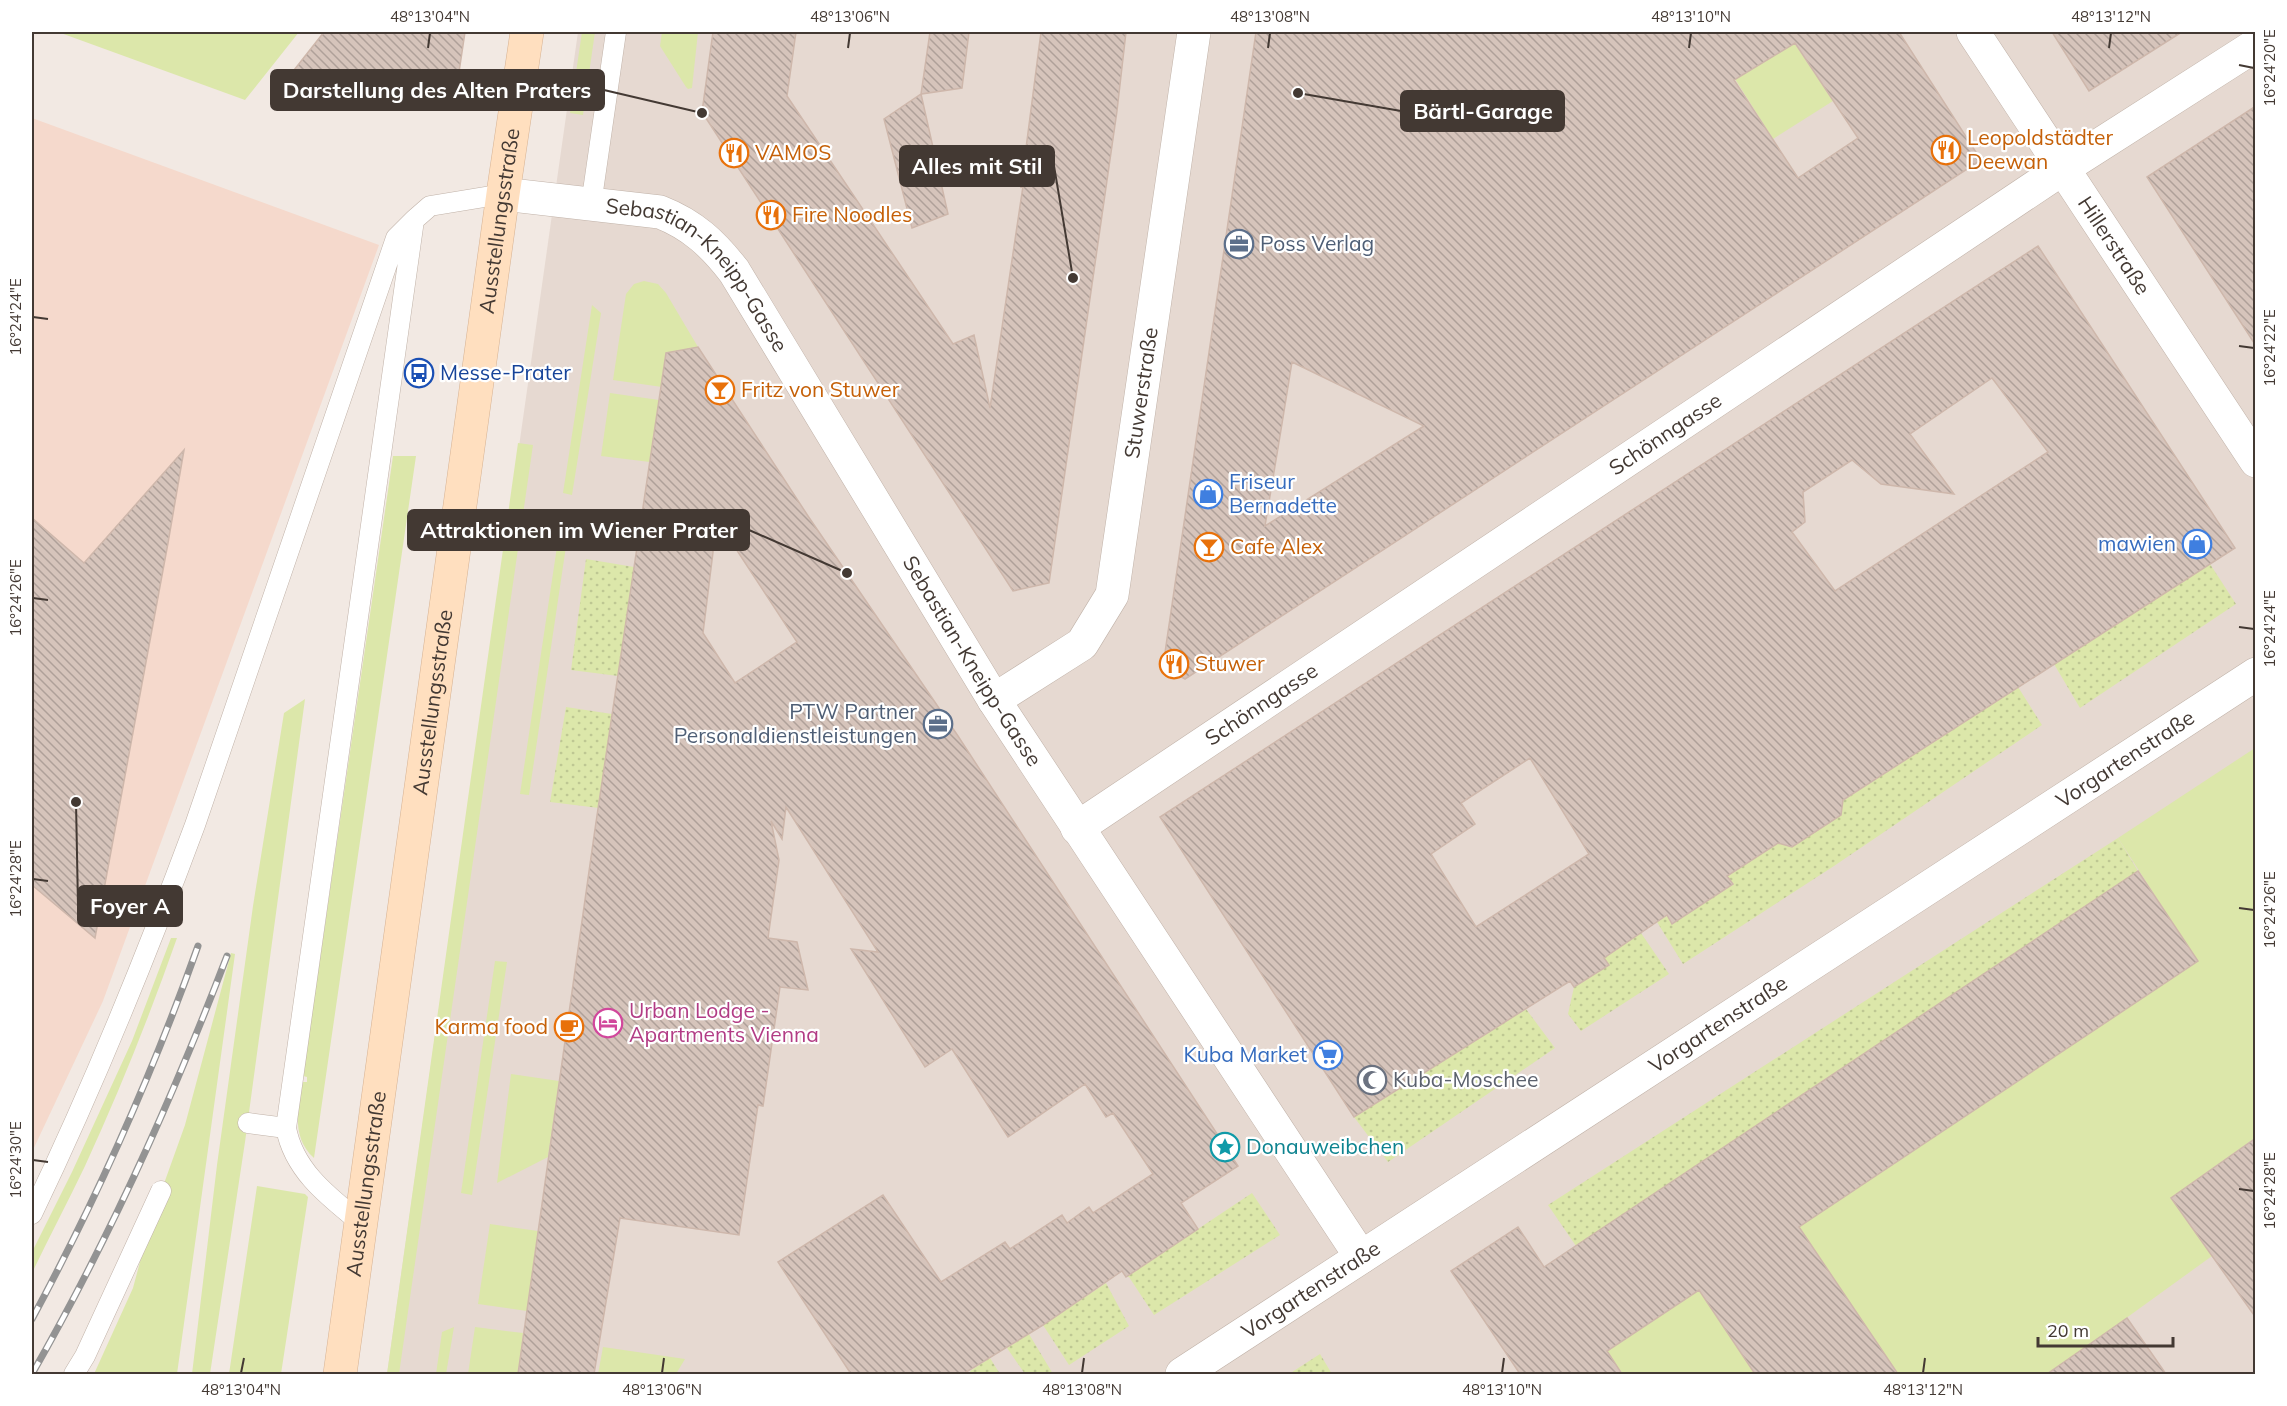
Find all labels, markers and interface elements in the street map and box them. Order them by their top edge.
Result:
text: 48°13'04"N [390,7,470,26]
text: 48°13'06"N [810,7,890,26]
text: 48°13'08"N [1230,7,1310,26]
text: 48°13'10"N [1651,7,1731,26]
text: 48°13'12"N [2071,7,2151,26]
text: 16°24'20"E [2260,29,2279,107]
callout: Darstellung des Alten Praters [271,70,604,110]
text: Darstellung des Alten Praters [283,76,591,104]
callout: Bärtl-Garage [1401,91,1564,131]
text: Bärtl-Garage [1413,97,1553,125]
place label: Leopoldstädter Deewan [1967,124,2113,174]
street label: Ausstellungsstraße [473,126,525,315]
restaurant icon: Leopoldstädter Deewan [1930,134,1962,166]
restaurant icon: VAMOS [718,137,750,169]
place label: VAMOS [755,139,831,165]
callout: Alles mit Stil [900,146,1054,186]
text: Alles mit Stil [912,152,1042,180]
street label: Hillerstraße [2073,191,2157,299]
street label: Sebastian-Kneipp-Gasse [604,192,794,356]
restaurant icon: Fire Noodles [755,199,787,231]
place label: Fire Noodles [792,201,912,227]
office icon: Poss Verlag [1223,228,1255,260]
place label: Poss Verlag [1260,230,1374,256]
text: 16°24'24"E [6,278,25,356]
text: 16°24'22"E [2260,309,2279,387]
street label: Stuwerstraße [1118,325,1163,460]
bus stop icon: Messe-Prater [403,357,435,389]
place label: Messe-Prater [440,359,571,385]
bar icon: Fritz von Stuwer [704,374,736,406]
place label: Fritz von Stuwer [741,376,900,402]
street label: Schönngasse [1604,387,1726,480]
place label: Friseur Bernadette [1229,468,1337,518]
shop icon: Friseur Bernadette [1192,478,1224,510]
callout: Attraktionen im Wiener Prater [408,510,749,550]
text: Attraktionen im Wiener Prater [420,516,738,544]
shop icon: mawien [2181,528,2213,560]
place label: mawien [2098,530,2176,556]
bar icon: Cafe Alex [1193,531,1225,563]
place label: Cafe Alex [1230,533,1323,559]
street label: Sebastian-Kneipp-Gasse [898,551,1048,771]
text: 16°24'26"E [6,559,25,637]
text: 16°24'24"E [2260,590,2279,668]
street label: Ausstellungsstraße [406,608,457,797]
restaurant icon: Stuwer [1158,648,1190,680]
place label: Stuwer [1195,650,1265,676]
street label: Schönngasse [1200,657,1322,751]
place label: PTW Partner Personaldienstleistungen [674,698,917,748]
street label: Vorgartenstraße [2051,704,2199,813]
office icon: PTW Partner Personaldienstleistungen [922,708,954,740]
text: 16°24'28"E [6,840,25,918]
text: 16°24'26"E [2260,871,2279,949]
callout: Foyer A [78,886,182,926]
text: Foyer A [90,892,170,920]
street label: Vorgartenstraße [1644,969,1792,1078]
place label: Urban Lodge - Apartments Vienna [629,997,819,1047]
hotel icon: Urban Lodge - Apartments Vienna [592,1007,624,1039]
cafe icon: Karma food [553,1011,585,1043]
place label: Karma food [435,1013,548,1039]
supermarket icon: Kuba Market [1312,1039,1344,1071]
place label: Kuba Market [1184,1041,1307,1067]
mosque icon: Kuba-Moschee [1356,1064,1388,1096]
place label: Kuba-Moschee [1393,1066,1538,1092]
street label: Ausstellungsstraße [340,1089,391,1278]
text: 16°24'30"E [6,1121,25,1199]
place icon: Donauweibchen [1209,1131,1241,1163]
place label: Donauweibchen [1246,1133,1404,1159]
text: 16°24'28"E [2260,1152,2279,1230]
street label: Vorgartenstraße [1236,1235,1385,1344]
scale bar [2038,1310,2173,1348]
text: 20 m [2047,1319,2089,1342]
text: 48°13'04"N [201,1380,281,1399]
text: 48°13'06"N [622,1380,702,1399]
text: 48°13'08"N [1042,1380,1122,1399]
text: 48°13'10"N [1462,1380,1542,1399]
text: 48°13'12"N [1883,1380,1963,1399]

